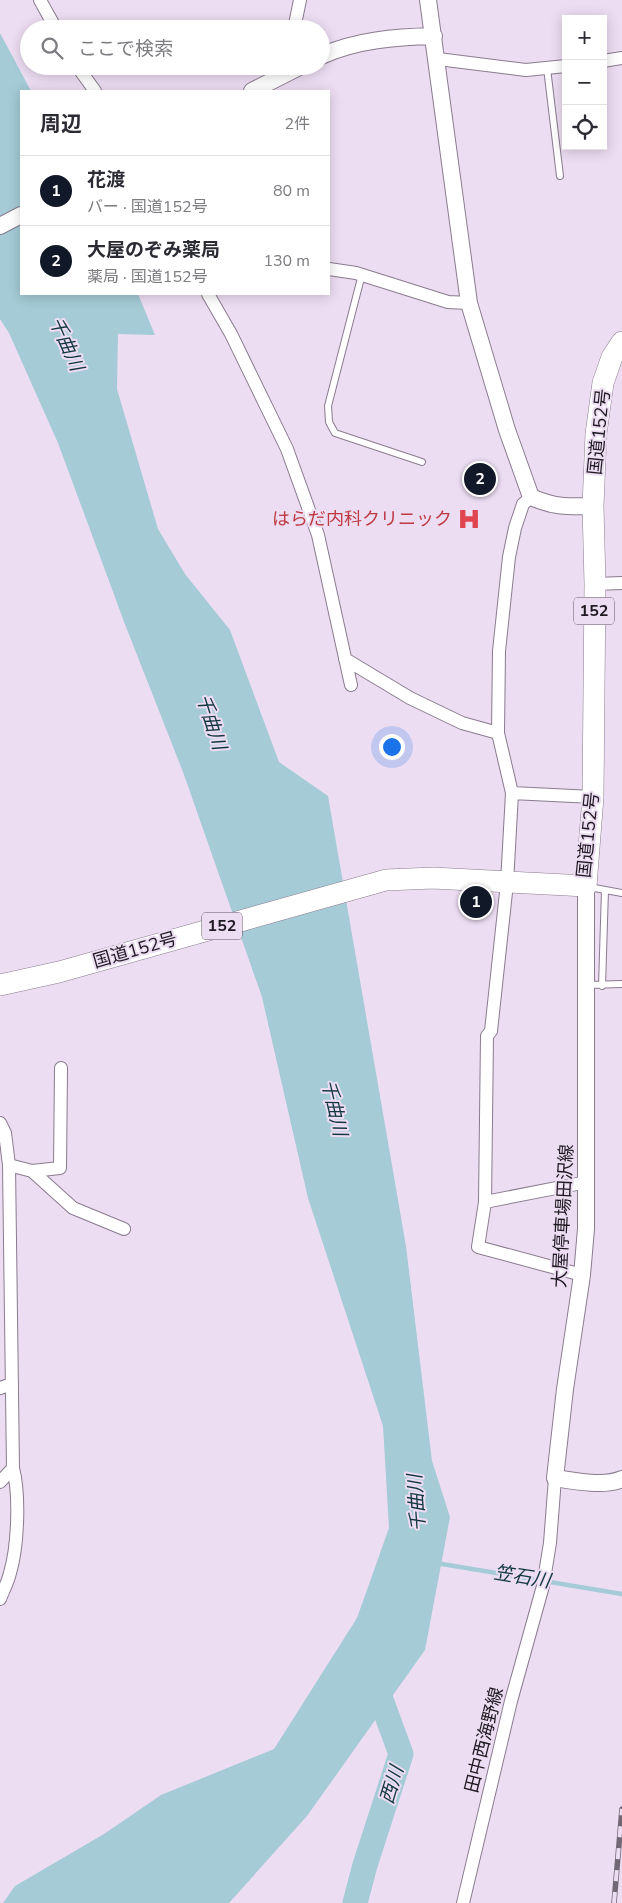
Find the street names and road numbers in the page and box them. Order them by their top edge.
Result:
street label: 国道152号 [583,388,615,476]
road number: 152 [574,598,614,624]
street label: 国道152号 [572,791,604,879]
road number: 152 [202,912,242,939]
street label: 国道152号 [90,927,180,973]
street label: 大屋停車場田沢線 [547,1143,579,1289]
street label: 田中西海野線 [459,1685,509,1795]

